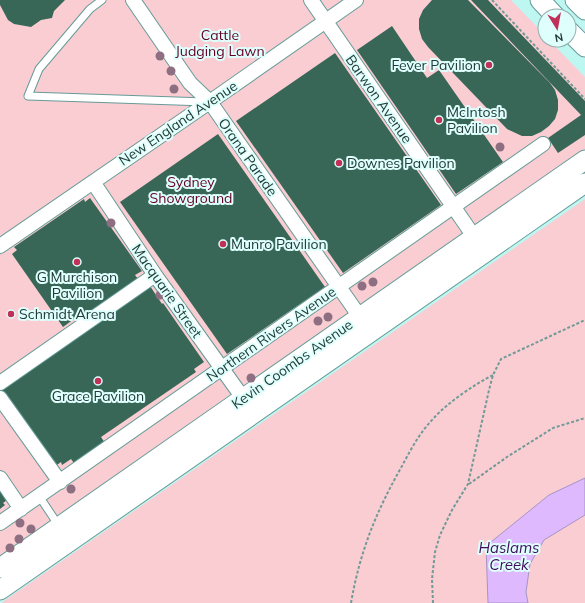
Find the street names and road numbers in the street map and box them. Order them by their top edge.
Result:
street label: Barwon Avenue [342,51,416,147]
street label: New England Avenue [115,77,241,169]
street label: Orana Parade [215,115,281,199]
street label: Macquarie Street [128,241,206,341]
street label: Northern Rivers Avenue [203,282,339,386]
street label: Kevin Coombs Avenue [228,315,356,413]

